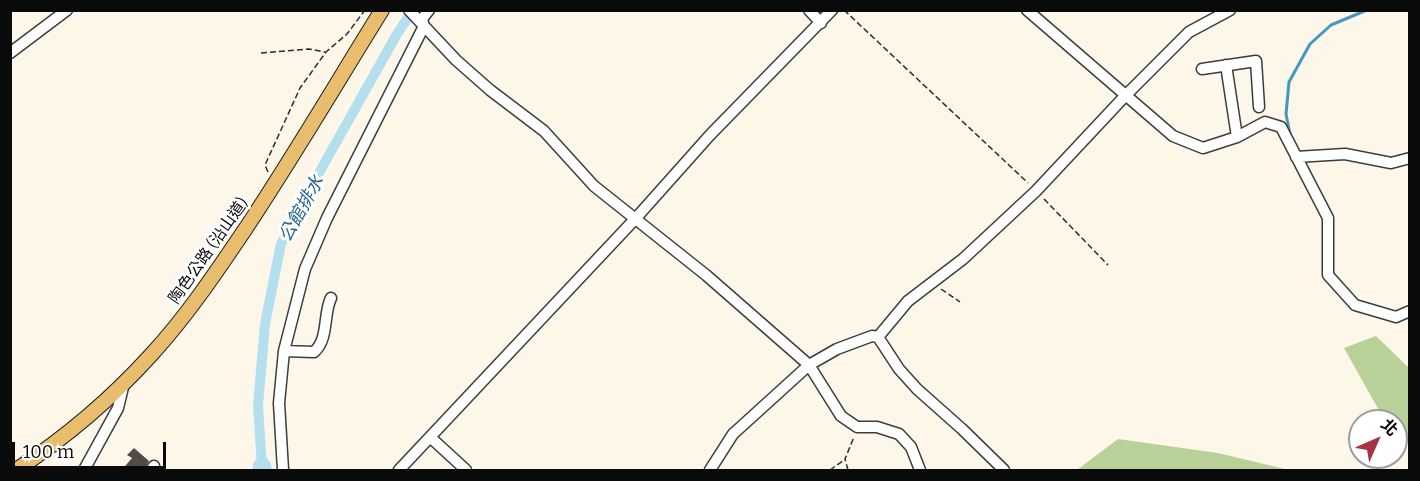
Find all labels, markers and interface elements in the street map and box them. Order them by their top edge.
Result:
water label: 公館排水 [275,172,329,246]
street label: 陶色公路 (沿山道) [165,194,253,308]
north arrow [1348,409,1408,469]
text: 北 [1377,415,1402,440]
scale bar [15,430,170,468]
text: 100 m [23,441,74,463]

